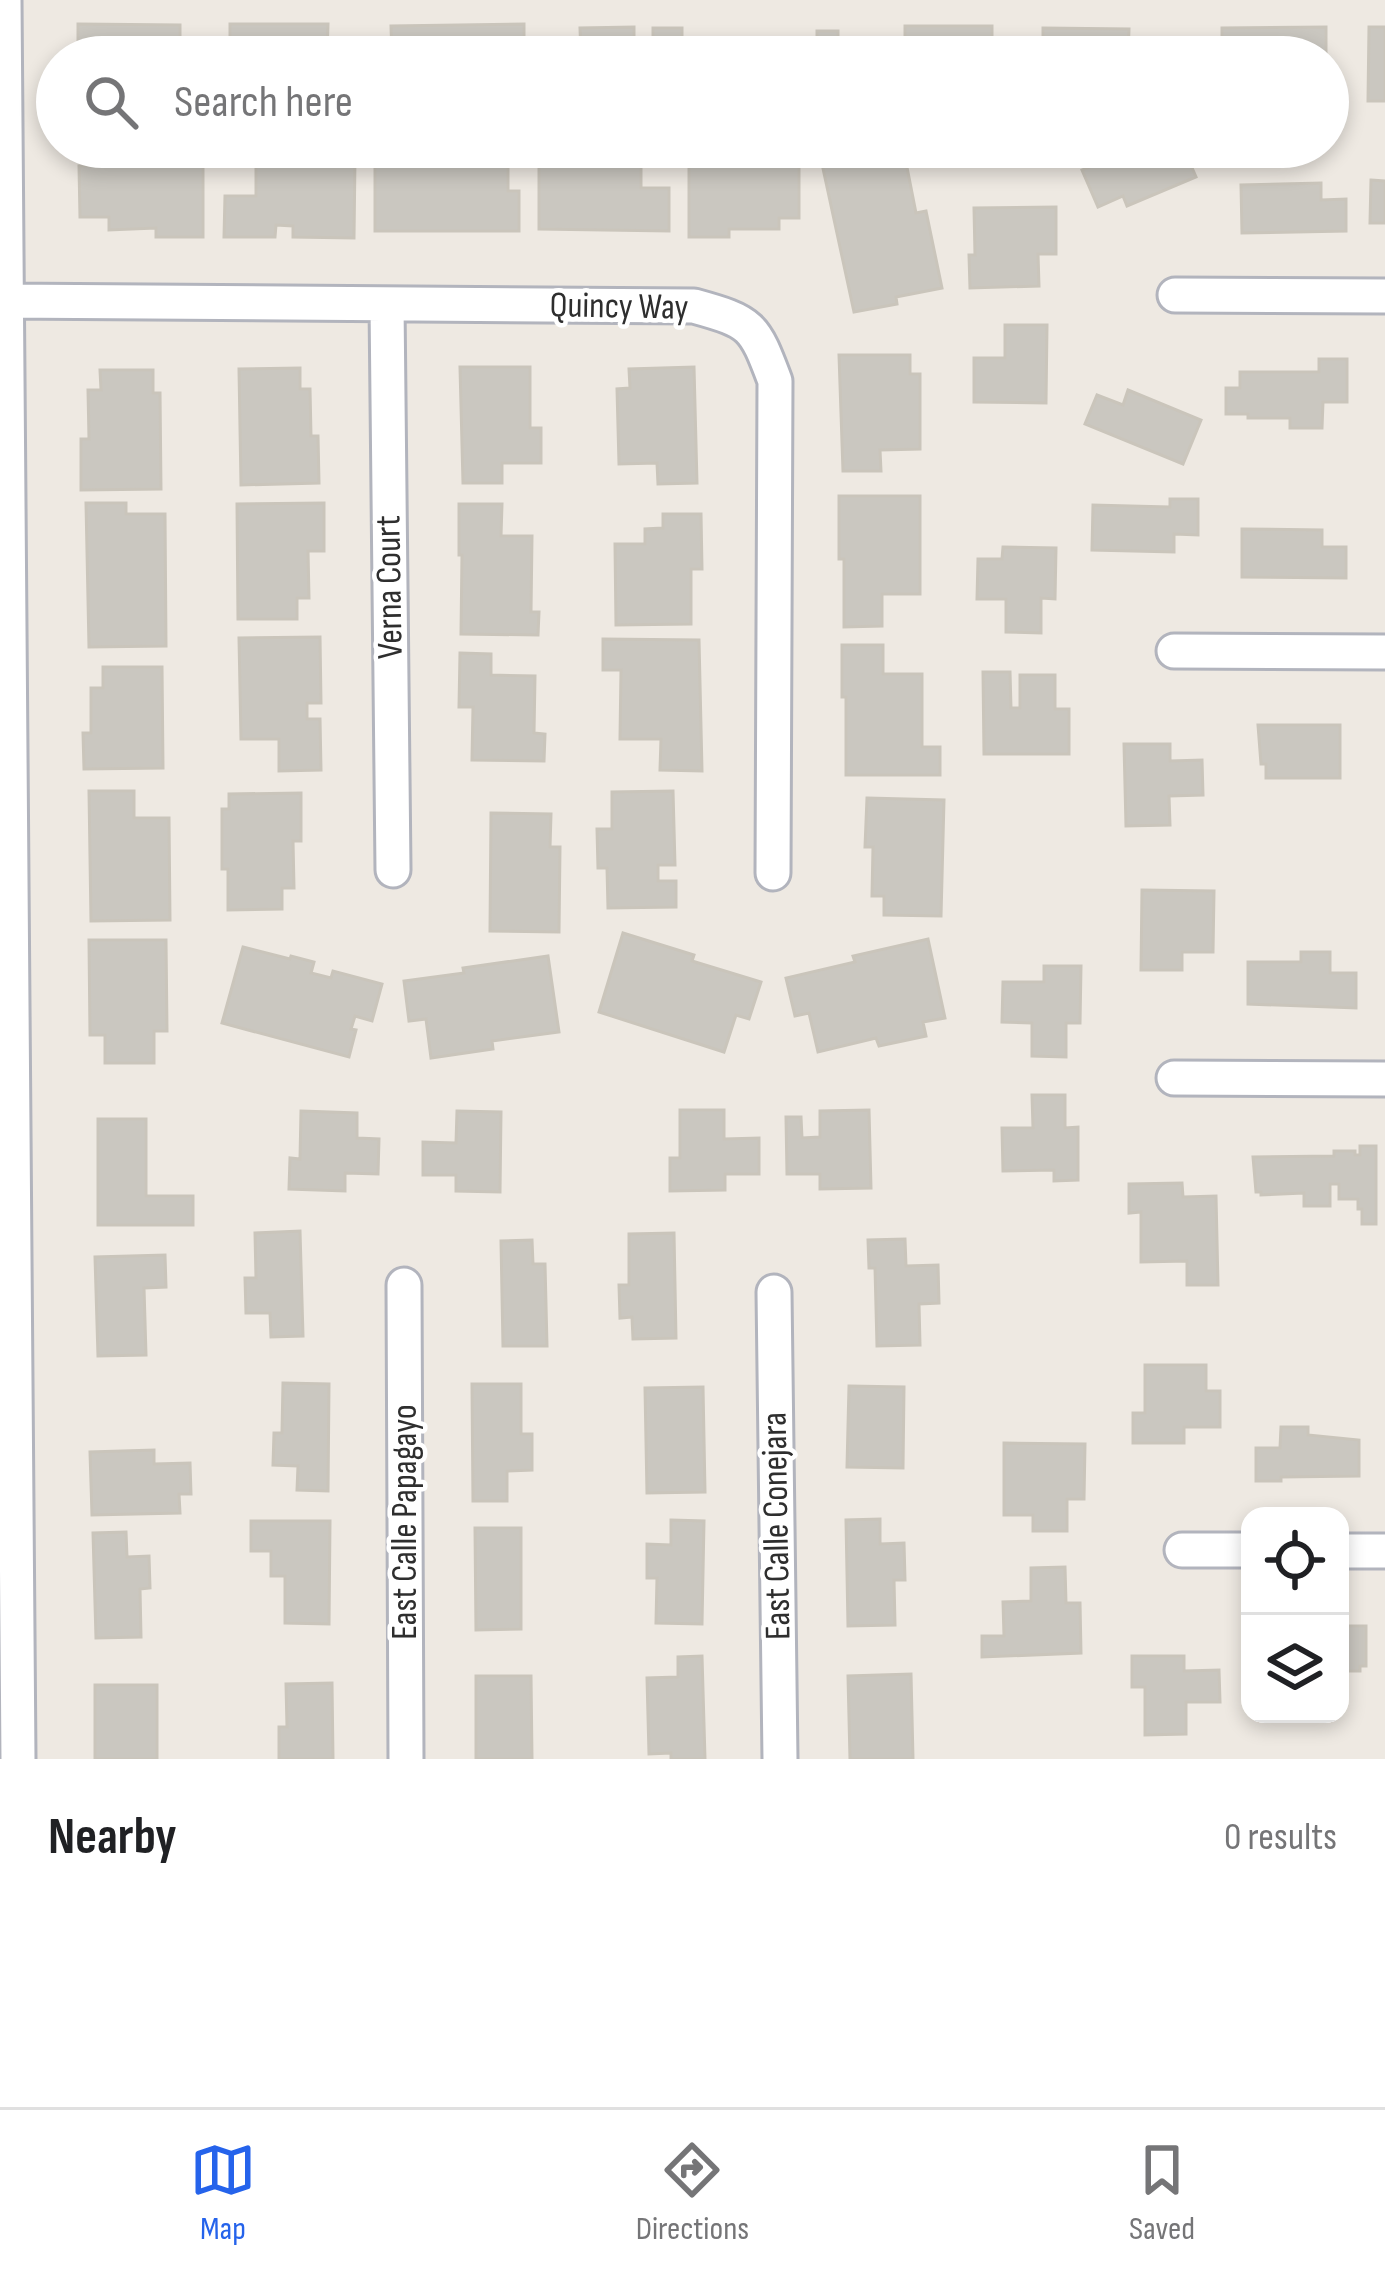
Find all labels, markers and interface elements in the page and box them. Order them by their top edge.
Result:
search box [36,36,1349,168]
icon: search [78,69,144,135]
text: Search here [174,75,353,130]
street label: Quincy Way [549,284,689,330]
street label: Verna Court [367,515,413,659]
street label: East Calle Papagayo [384,1404,427,1640]
street label: East Calle Conejara [754,1412,800,1640]
map controls [1241,1507,1349,1723]
button: locate [1241,1507,1349,1615]
button: layers [1241,1615,1349,1723]
text: Nearby [48,1807,177,1868]
text: 0 results [1224,1814,1337,1861]
tab: Map [190,2137,256,2249]
tab: Directions [636,2137,749,2249]
tab: Saved [1129,2137,1195,2249]

